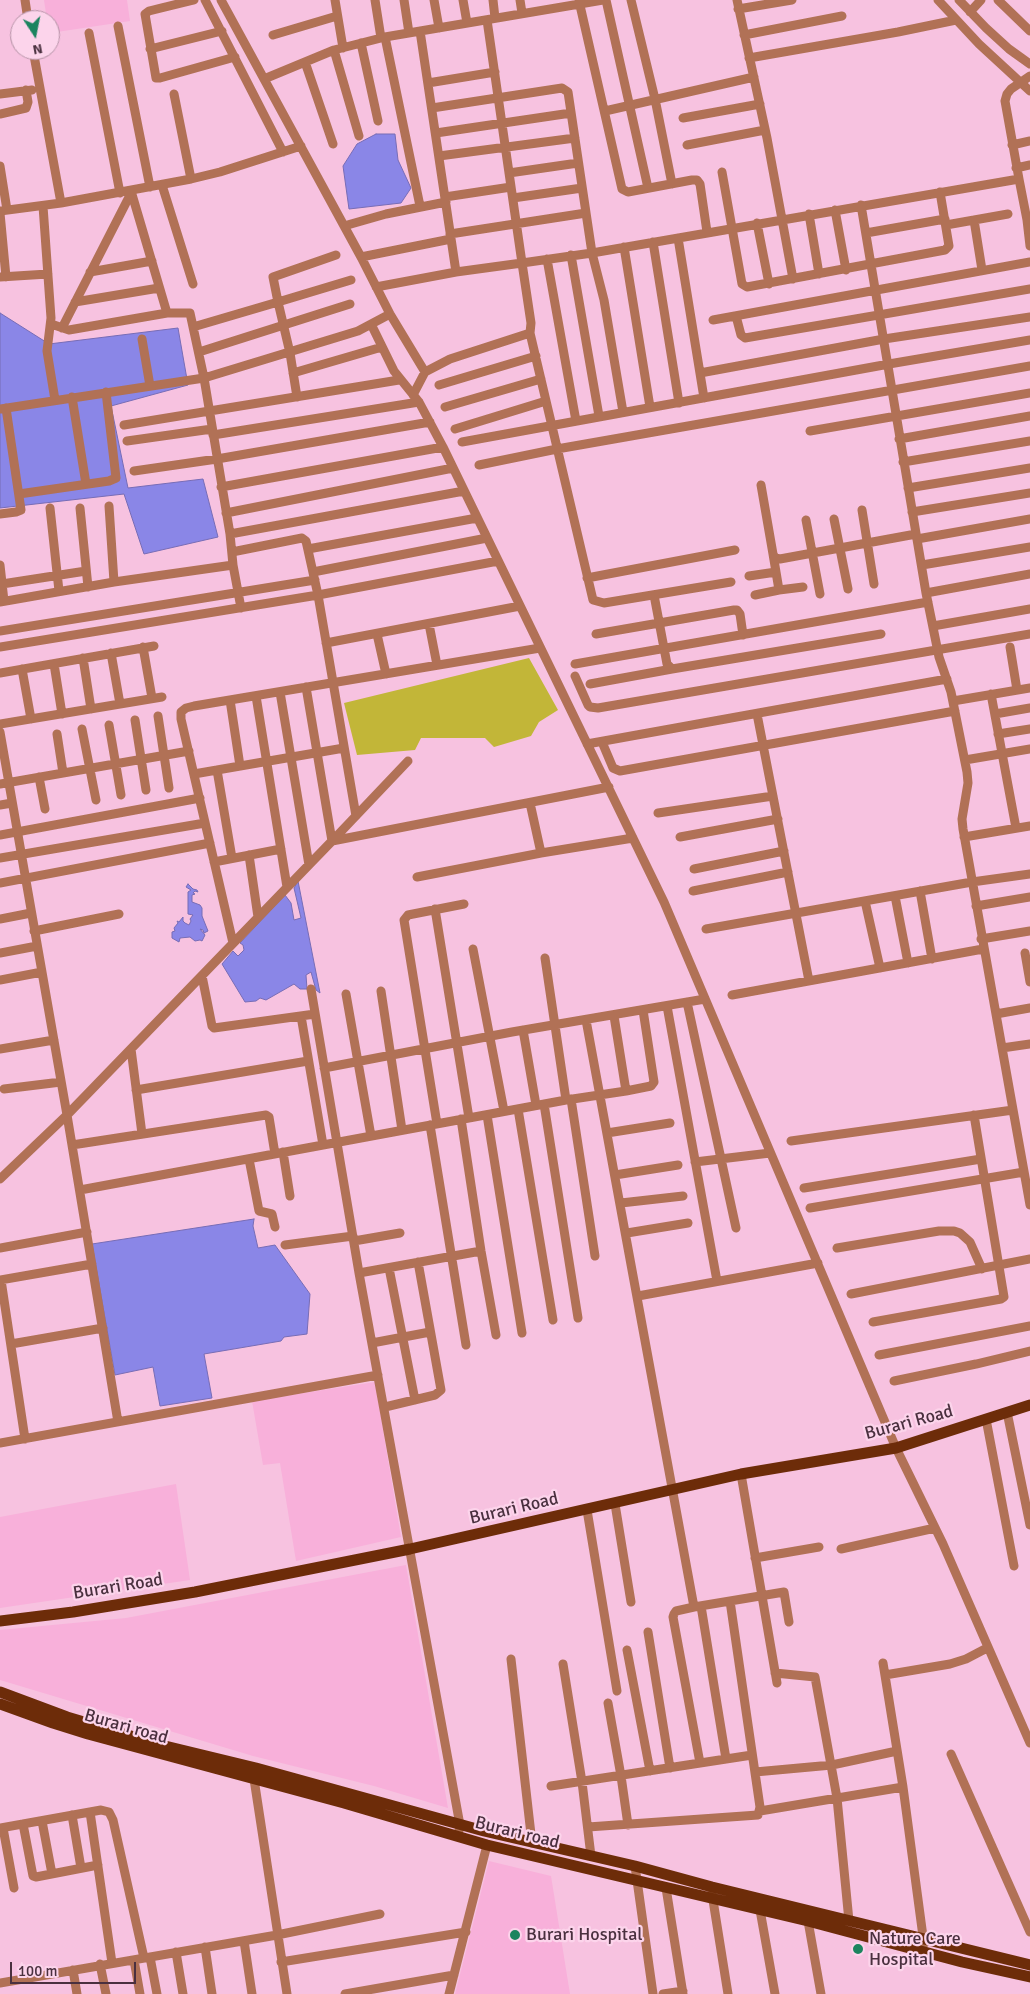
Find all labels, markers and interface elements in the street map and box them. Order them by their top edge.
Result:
north arrow [10,10,60,60]
text: N [31,40,44,59]
street label: Burari Road [862,1401,956,1445]
street label: Burari Road [467,1488,561,1530]
street label: Burari Road [72,1569,164,1605]
street label: Burari road [82,1705,170,1749]
street label: Burari road [472,1812,562,1854]
place label: Burari Hospital [526,1924,643,1946]
marker: Burari Hospital [508,1928,522,1942]
place label: Nature Care Hospital [869,1928,961,1970]
marker: Nature Care Hospital [851,1942,865,1956]
scale bar [12,1952,139,1984]
text: 100 m [18,1962,58,1980]

